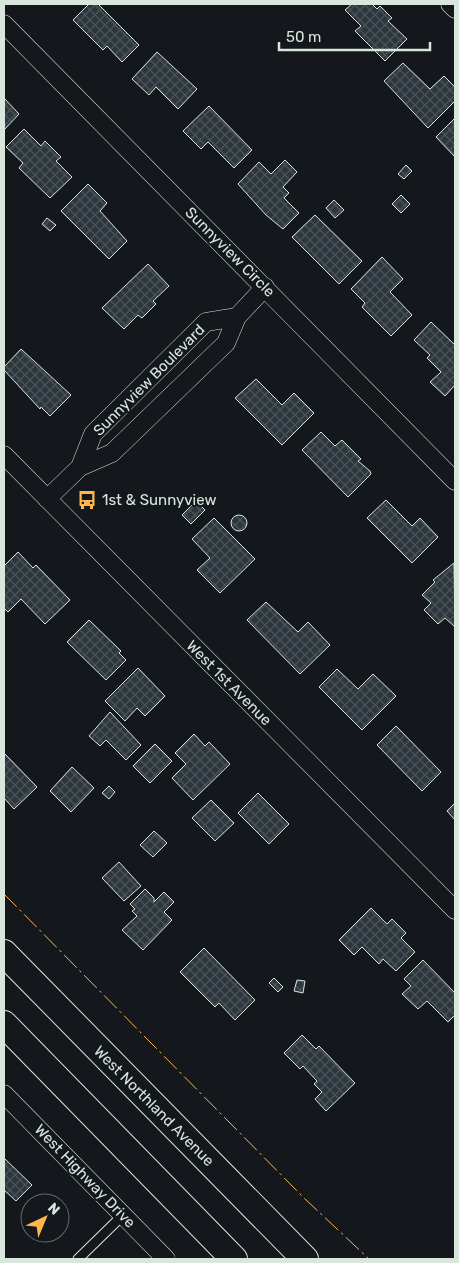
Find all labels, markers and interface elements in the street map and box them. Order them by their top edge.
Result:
scale bar [279,20,430,52]
text: 50 m [286,28,321,46]
street label: Sunnyview Circle [181,203,279,301]
street label: Sunnyview Boulevard [90,321,208,439]
bus stop icon: 1st & Sunnyview [76,489,98,511]
place label: 1st & Sunnyview [102,491,216,509]
street label: West 1st Avenue [183,637,275,729]
street label: West Northland Avenue [90,1042,218,1170]
street label: West Highway Drive [31,1120,139,1232]
north arrow [20,1193,70,1243]
text: N [44,1199,63,1219]

